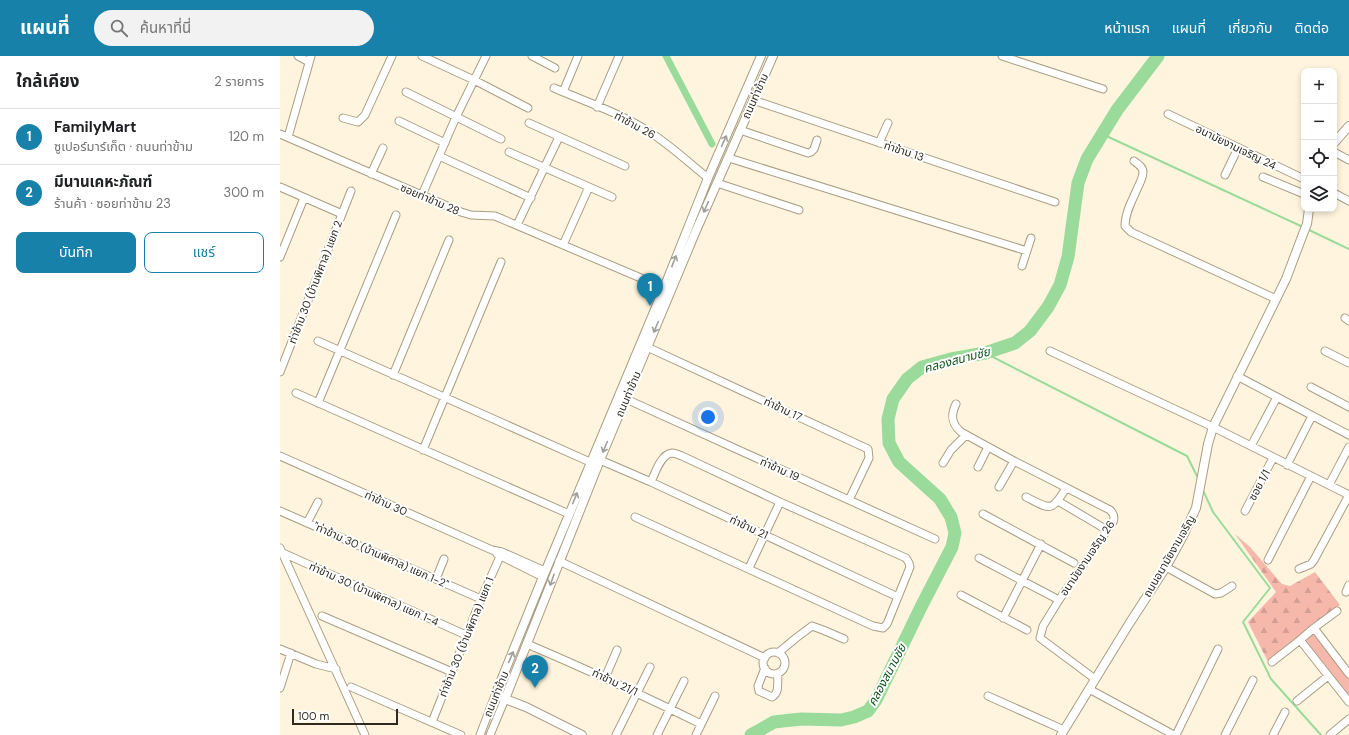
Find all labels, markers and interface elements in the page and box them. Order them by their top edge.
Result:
search box [94,10,374,46]
text: แผนที่ [20,15,70,40]
icon: search [108,17,130,39]
text: ค้นหาที่นี่ [140,18,191,38]
text: หน้าแรก [1104,19,1150,37]
text: แผนที่ [1172,19,1206,37]
text: เกี่ยวกับ [1228,19,1273,37]
text: ติดต่อ [1295,19,1329,37]
map controls [1301,68,1337,212]
button: + [1301,68,1337,104]
text: ใกล้เคียง [16,70,79,92]
street label: ถนนท่าข้าม [739,71,771,121]
text: 2 รายการ [214,73,264,90]
button: − [1301,104,1337,140]
street label: ท่าข้าม 26 [612,108,658,142]
text: FamilyMart [54,117,136,137]
street label: อนามัยงามเจริญ 24 [1193,121,1279,173]
text: 1 [27,128,31,145]
text: 120 m [229,128,264,145]
one-way arrow [721,136,728,148]
text: ซูเปอร์มาร์เก็ต · ถนนท่าข้าม [54,138,193,155]
street label: ท่าข้าม 13 [882,138,926,164]
button: locate [1301,140,1337,176]
text: มีนานเคหะภัณฑ์ [54,172,152,192]
button: layers [1301,176,1337,212]
street label: ซอยท่าข้าม 28 [398,180,462,218]
text: 2 [25,184,33,201]
text: 300 m [223,184,264,201]
text: ร้านค้า · ซอยท่าข้าม 23 [54,195,171,212]
one-way arrow [702,201,710,213]
street label: ท่าข้าม 30 (บ้านพิศาล) แยก 2 [285,218,345,346]
button: บันทึก [16,232,136,273]
button: แชร์ [144,232,264,273]
one-way arrow [671,256,678,268]
pin: 1 [637,273,663,306]
one-way arrow [652,320,659,332]
water label: คลองสนามชัย [922,343,993,376]
street label: ถนนท่าข้าม [612,369,644,419]
street label: ท่าข้าม 17 [762,394,804,424]
your location [698,407,718,427]
one-way arrow [601,440,609,452]
street label: ท่าข้าม 19 [758,454,802,484]
street label: ซอย 1/1 [1245,467,1273,503]
street label: ท่าข้าม 30 [362,487,410,519]
one-way arrow [572,492,580,504]
street label: ท่าข้าม 21 [727,512,771,542]
street label: ถนนอนามัยงามเจริญ [1140,513,1198,599]
street label: อนามัยงามเจริญ 26 [1057,517,1118,599]
street label: "ท่าข้าม 30 (บ้านพิศาล) แยก 1-2" [311,519,451,591]
street label: ท่าข้าม 30 (บ้านพิศาล) แยก 1-4 [307,559,441,629]
one-way arrow [547,574,555,586]
street label: ท่าข้าม 30 (บ้านพิศาล) แยก 1 [436,575,496,699]
water label: คลองสนามชัย [864,641,910,709]
one-way arrow [508,652,515,664]
pin: 2 [522,655,548,688]
street label: ท่าข้าม 21/1 [590,665,640,699]
street label: ถนนท่าข้าม [480,669,512,719]
scale bar [292,707,398,726]
text: 100 m [298,709,329,723]

